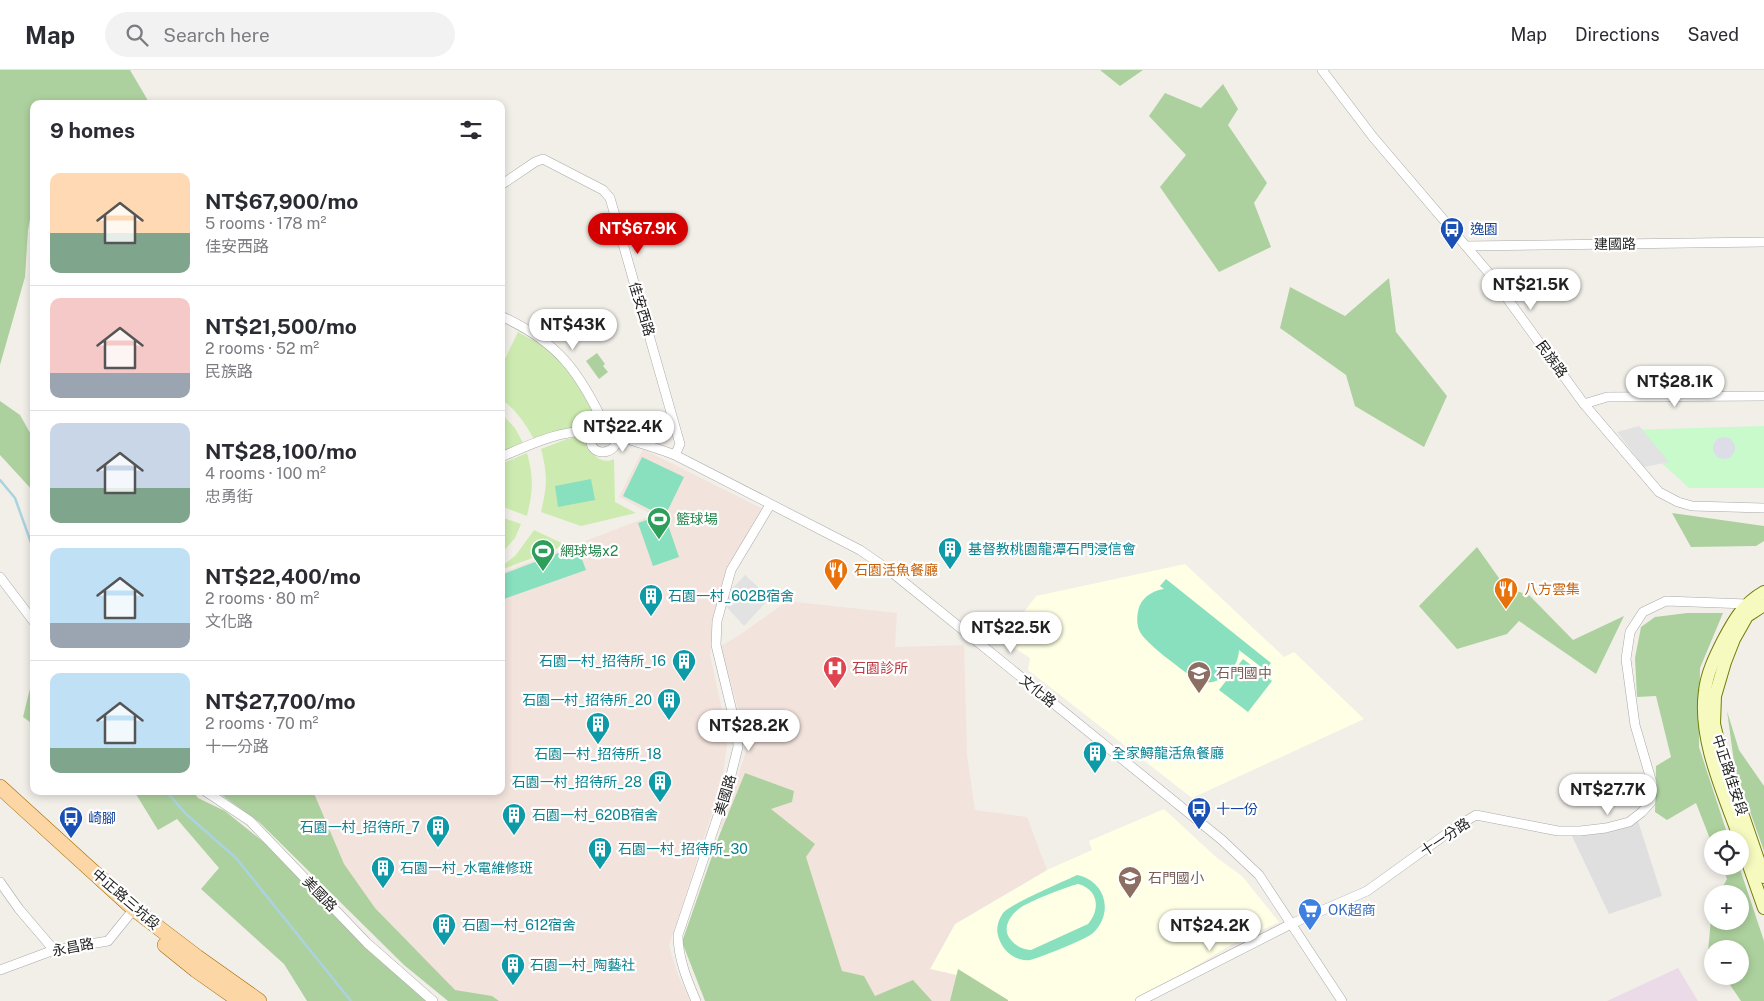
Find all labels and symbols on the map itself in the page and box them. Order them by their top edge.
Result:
pin: NT$67.9K [586,212,690,255]
bus stop icon: 逸園 [1439,216,1465,250]
place label: 逸園 [1470,221,1498,237]
street label: 建國路 [1594,236,1636,252]
pin: NT$21.5K [1479,268,1583,311]
street label: 佳安西路 [626,280,658,338]
pin: NT$43K [532,308,614,351]
street label: 民族路 [1533,337,1571,381]
pin: NT$28.1K [1623,366,1727,408]
pin: NT$22.4K [571,410,675,453]
sports icon: 籃球場 [646,506,672,540]
place label: 籃球場 [676,511,718,527]
building icon: 基督教桃園龍潭石門浸信會 [937,536,963,570]
sports icon: 網球場x2 [530,538,556,572]
place label: 基督教桃園龍潭石門浸信會 [968,541,1136,557]
place label: 網球場x2 [560,543,618,559]
restaurant icon: 石園活魚餐廳 [823,557,849,591]
place label: 石園活魚餐廳 [854,562,938,578]
restaurant icon: 八方雲集 [1493,576,1519,610]
place label: 八方雲集 [1524,581,1580,597]
building icon: 石園一村_602B宿舍 [638,583,664,617]
place label: 石園一村_602B宿舍 [668,588,794,604]
pin: NT$22.5K [959,612,1063,654]
building icon: 石園一村_招待所_16 [671,648,697,682]
place label: 石園一村_招待所_16 [539,653,666,669]
hospital icon: 石園診所 [822,655,848,689]
place label: 石園診所 [852,660,908,676]
school or university icon: 石門國中 [1186,660,1212,694]
place label: 石門國中 [1216,665,1272,681]
street label: 文化路 [1017,672,1059,710]
building icon: 石園一村_招待所_20 [656,687,682,721]
place label: 石園一村_招待所_20 [522,692,652,708]
pin: NT$28.2K [697,710,801,752]
building icon: 石園一村_招待所_18 [585,711,611,745]
street label: 中正路佳安段 [1709,733,1751,817]
building icon: 全家鱘龍活魚餐廳 [1082,740,1108,774]
place label: 全家鱘龍活魚餐廳 [1112,745,1224,761]
place label: 石園一村_招待所_18 [534,746,662,762]
building icon: 石園一村_招待所_28 [647,769,673,803]
street label: 美國路 [711,773,739,817]
place label: 石園一村_招待所_28 [512,774,642,790]
pin: NT$27.7K [1556,774,1660,816]
bus stop icon: 十一份 [1186,796,1212,830]
place label: 十一份 [1216,801,1258,817]
building icon: 石園一村_620B宿舍 [501,802,527,836]
bus stop icon: 崎腳 [58,805,84,839]
place label: 石園一村_620B宿舍 [532,807,658,823]
place label: 崎腳 [88,810,116,826]
building icon: 石園一村_招待所_7 [425,814,451,848]
street label: 十一分路 [1417,815,1473,859]
place label: 石園一村_招待所_7 [300,819,420,835]
building icon: 石園一村_招待所_30 [587,836,613,870]
place label: 石園一村_招待所_30 [618,841,748,857]
building icon: 石園一村_水電維修班 [370,855,396,889]
place label: 石園一村_水電維修班 [400,860,533,876]
street label: 中正路三坑段 [89,865,163,933]
school or university icon: 石門國小 [1117,865,1143,899]
place label: 石門國小 [1148,870,1204,886]
street label: 美國路 [300,873,340,915]
supermarket icon: OK超商 [1297,897,1323,931]
place label: OK超商 [1328,902,1376,918]
pin: NT$24.2K [1158,910,1262,952]
building icon: 石園一村_612宿舍 [431,912,457,946]
place label: 石園一村_612宿舍 [462,917,576,933]
street label: 永昌路 [51,935,95,959]
building icon: 石園一村_陶藝社 [500,952,526,986]
place label: 石園一村_陶藝社 [530,957,635,973]

